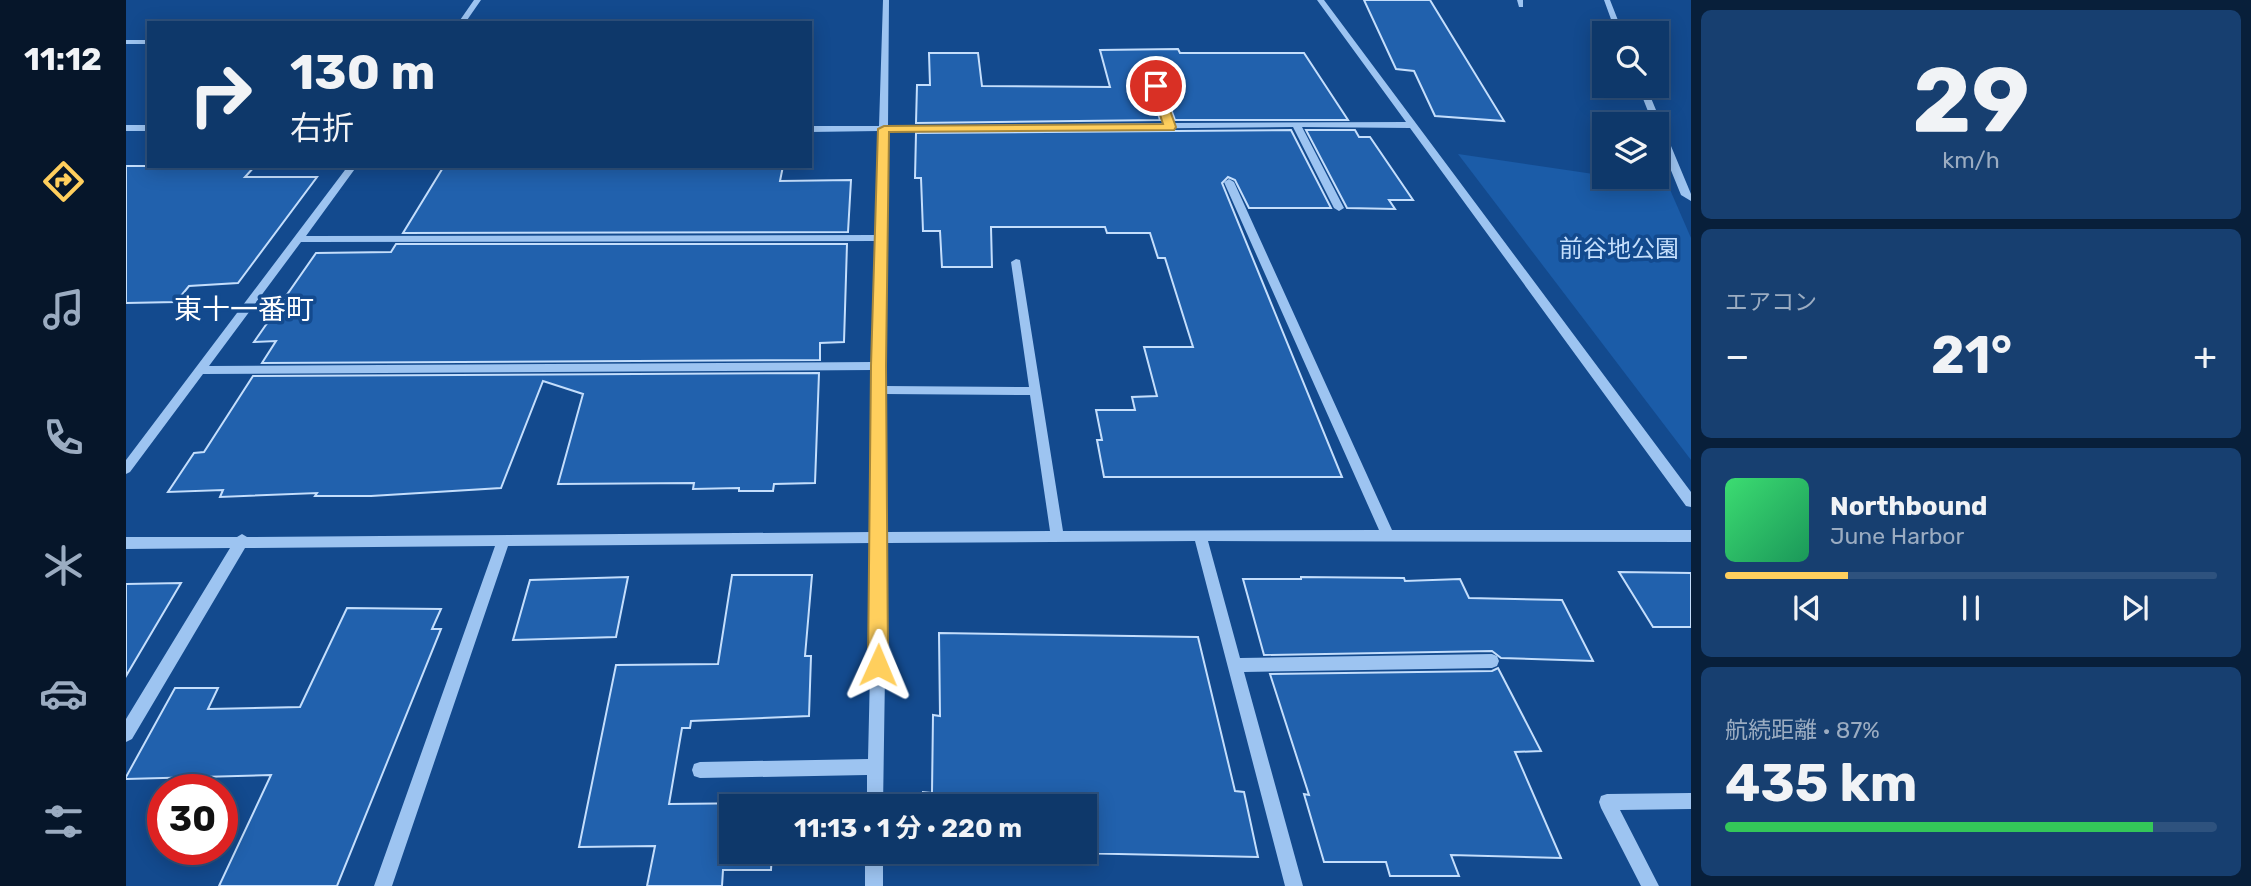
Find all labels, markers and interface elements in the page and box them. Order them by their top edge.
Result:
map controls [1592,21,1669,189]
button: search [1592,21,1669,98]
text: 11:12 [24,40,102,78]
text: 130 m [290,43,435,101]
text: 29 [1912,46,2030,154]
icon: right [175,49,266,140]
pin [1126,56,1186,116]
icon: arrive [1137,67,1175,105]
text: 右折 [290,109,354,147]
button: layers [1592,112,1669,189]
text: km/h [1942,146,2000,174]
icon: directions [39,157,88,206]
park label: 前谷地公園 [1559,235,1679,263]
icon: music [39,285,88,334]
text: エアコン [1725,288,1817,316]
district label: 東十一番町 [174,293,314,326]
text: 21° [1931,324,2012,386]
text: − [1725,333,1750,379]
text: + [2193,333,2217,379]
icon: phone [39,413,88,462]
text: Northbound [1830,491,1988,522]
text: June Harbor [1830,522,1964,550]
icon: climate [39,541,88,590]
icon: previous [1788,589,1826,627]
icon: pause [1952,589,1990,627]
icon: next [2116,589,2154,627]
position arrow [841,628,915,702]
icon: car [39,669,88,718]
text: 航続距離 · 87% [1725,716,1880,744]
text: 435 km [1725,752,1918,814]
speed limit sign: 30 [147,774,238,865]
icon: filters [39,797,88,846]
text: 11:13 · 1 分 · 220 m [794,813,1022,844]

